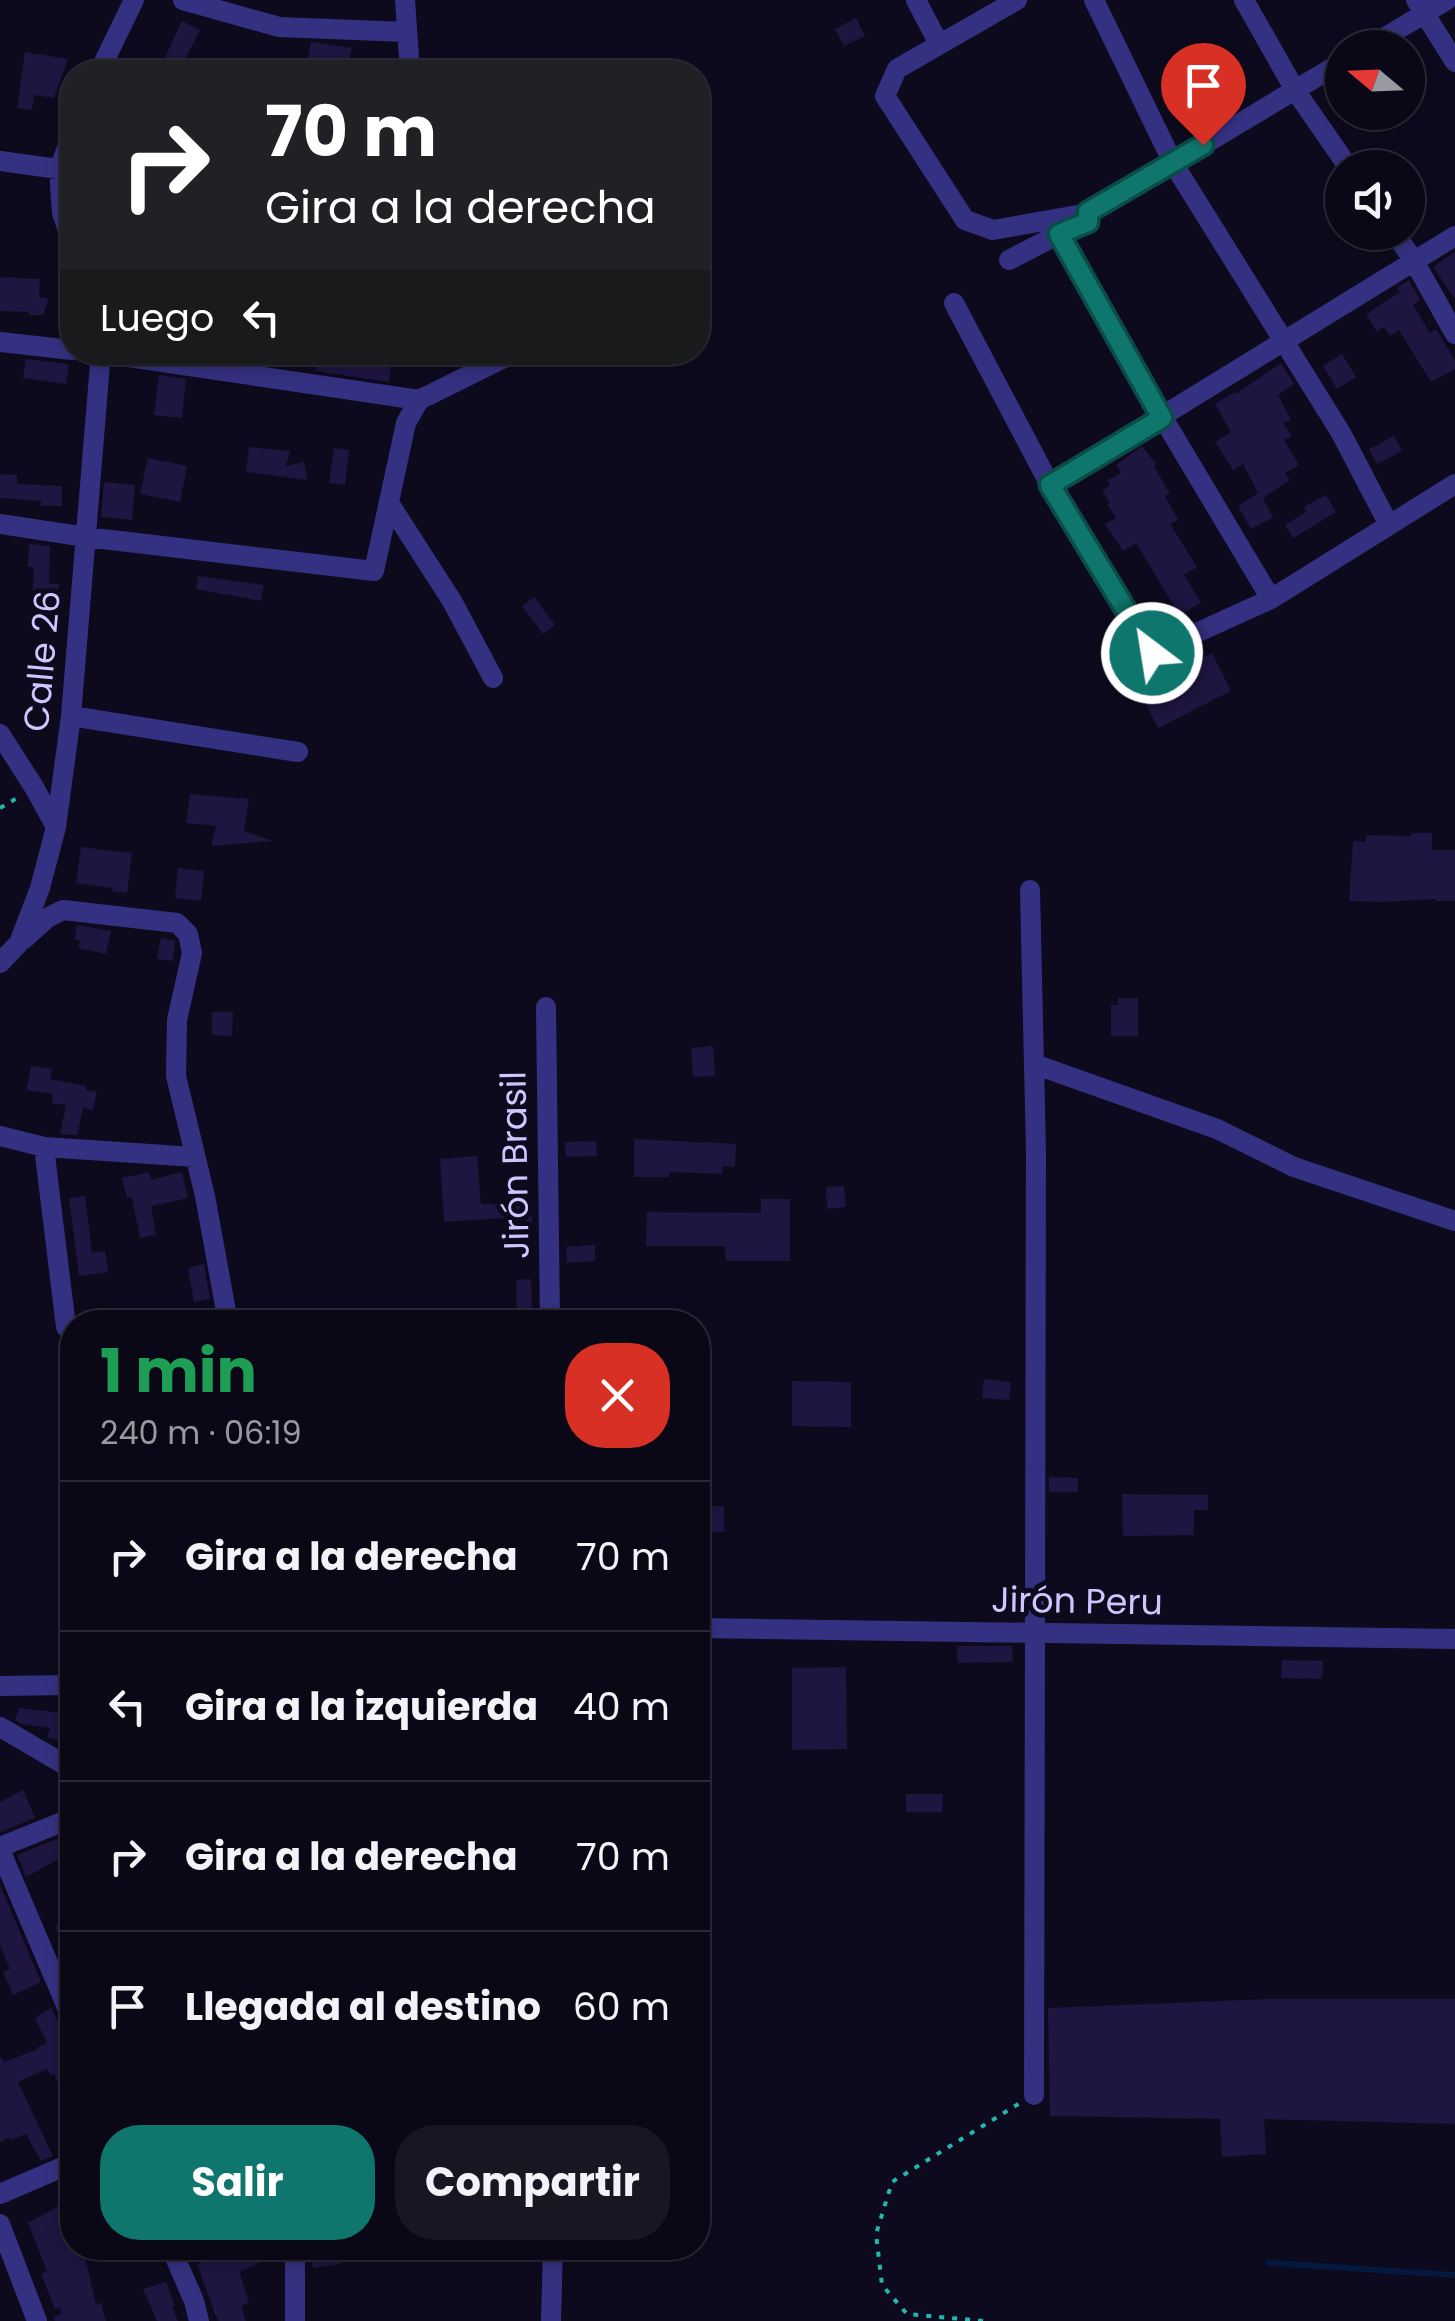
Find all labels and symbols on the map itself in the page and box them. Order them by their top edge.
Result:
north arrow [1325,30,1425,130]
pin [1161,43,1246,146]
street label: Calle 26 [11,588,72,733]
position arrow [1100,601,1204,705]
street label: Jirón Brasil [488,1071,541,1259]
street label: Jirón Peru [991,1575,1163,1626]

